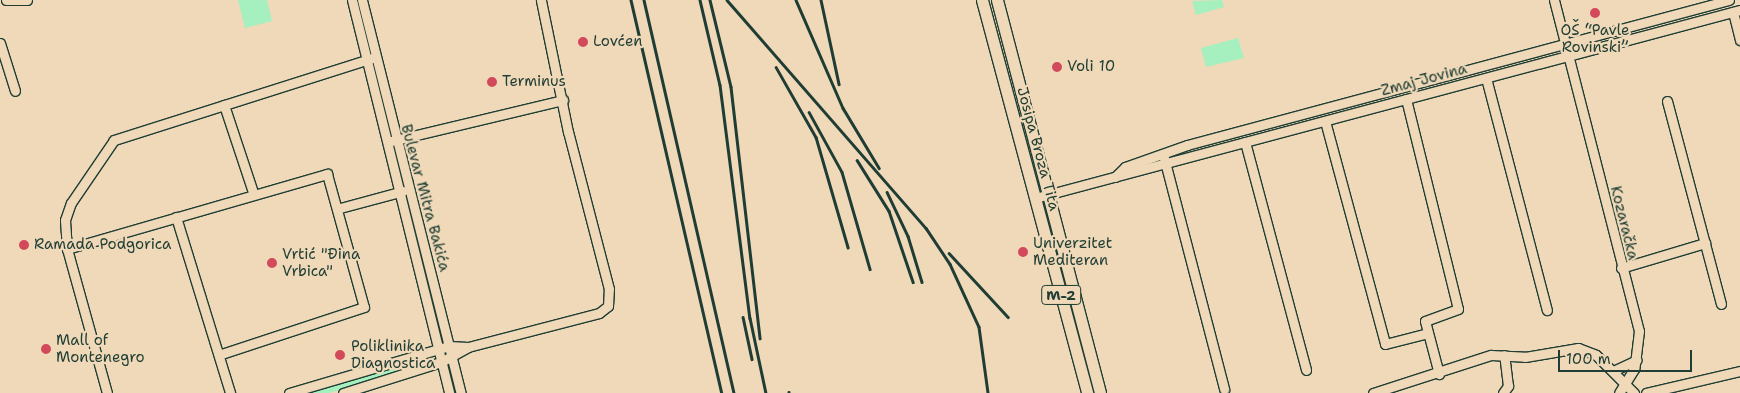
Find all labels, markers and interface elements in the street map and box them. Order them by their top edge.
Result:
marker: OŠ “Pavle Rovinski” [1589,7,1601,19]
place label: OŠ “Pavle Rovinski” [1560,21,1630,56]
place label: Lovćen [593,33,642,51]
marker: Lovćen [577,36,589,48]
place label: Voli 10 [1067,58,1115,76]
street label: Zmaj Jovina [1379,60,1469,100]
marker: Voli 10 [1051,61,1063,73]
place label: Terminus [502,73,566,91]
marker: Terminus [486,76,498,88]
street label: Josipa Broza Tita [1013,85,1063,213]
street label: Bulevar Mitra Bakića [397,123,453,273]
street label: Kozaračka [1606,184,1642,262]
place label: Univerzitet Mediteran [1033,234,1112,269]
place label: Ramada Podgorica [34,236,171,254]
marker: Ramada Podgorica [18,239,30,251]
place label: Vrtić "Đina Vrbica" [282,245,360,280]
marker: Univerzitet Mediteran [1017,246,1029,258]
marker: Vrtić "Đina Vrbica" [266,257,278,269]
road number: M-2 [1041,284,1081,306]
place label: Mall of Montenegro [56,331,145,366]
place label: Poliklinika Diagnostica [351,337,435,372]
scale bar [1560,340,1694,372]
marker: Mall of Montenegro [40,343,52,355]
marker: Poliklinika Diagnostica [333,348,347,362]
text: 100 m [1566,349,1611,369]

